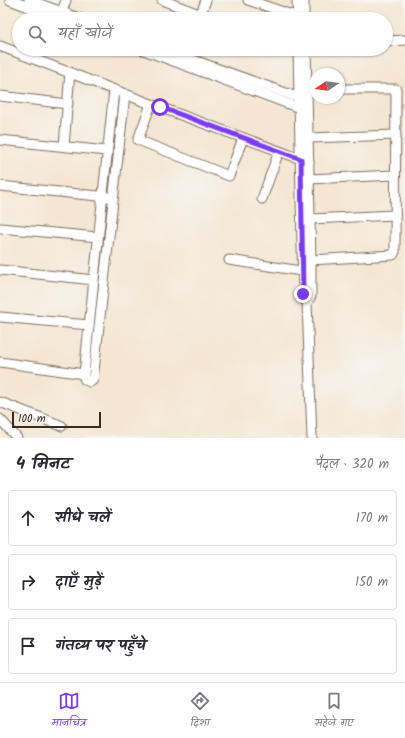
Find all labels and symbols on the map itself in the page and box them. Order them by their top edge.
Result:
north arrow [309,68,345,104]
route start [151,98,169,116]
route end [294,285,312,303]
scale bar [12,410,101,429]

